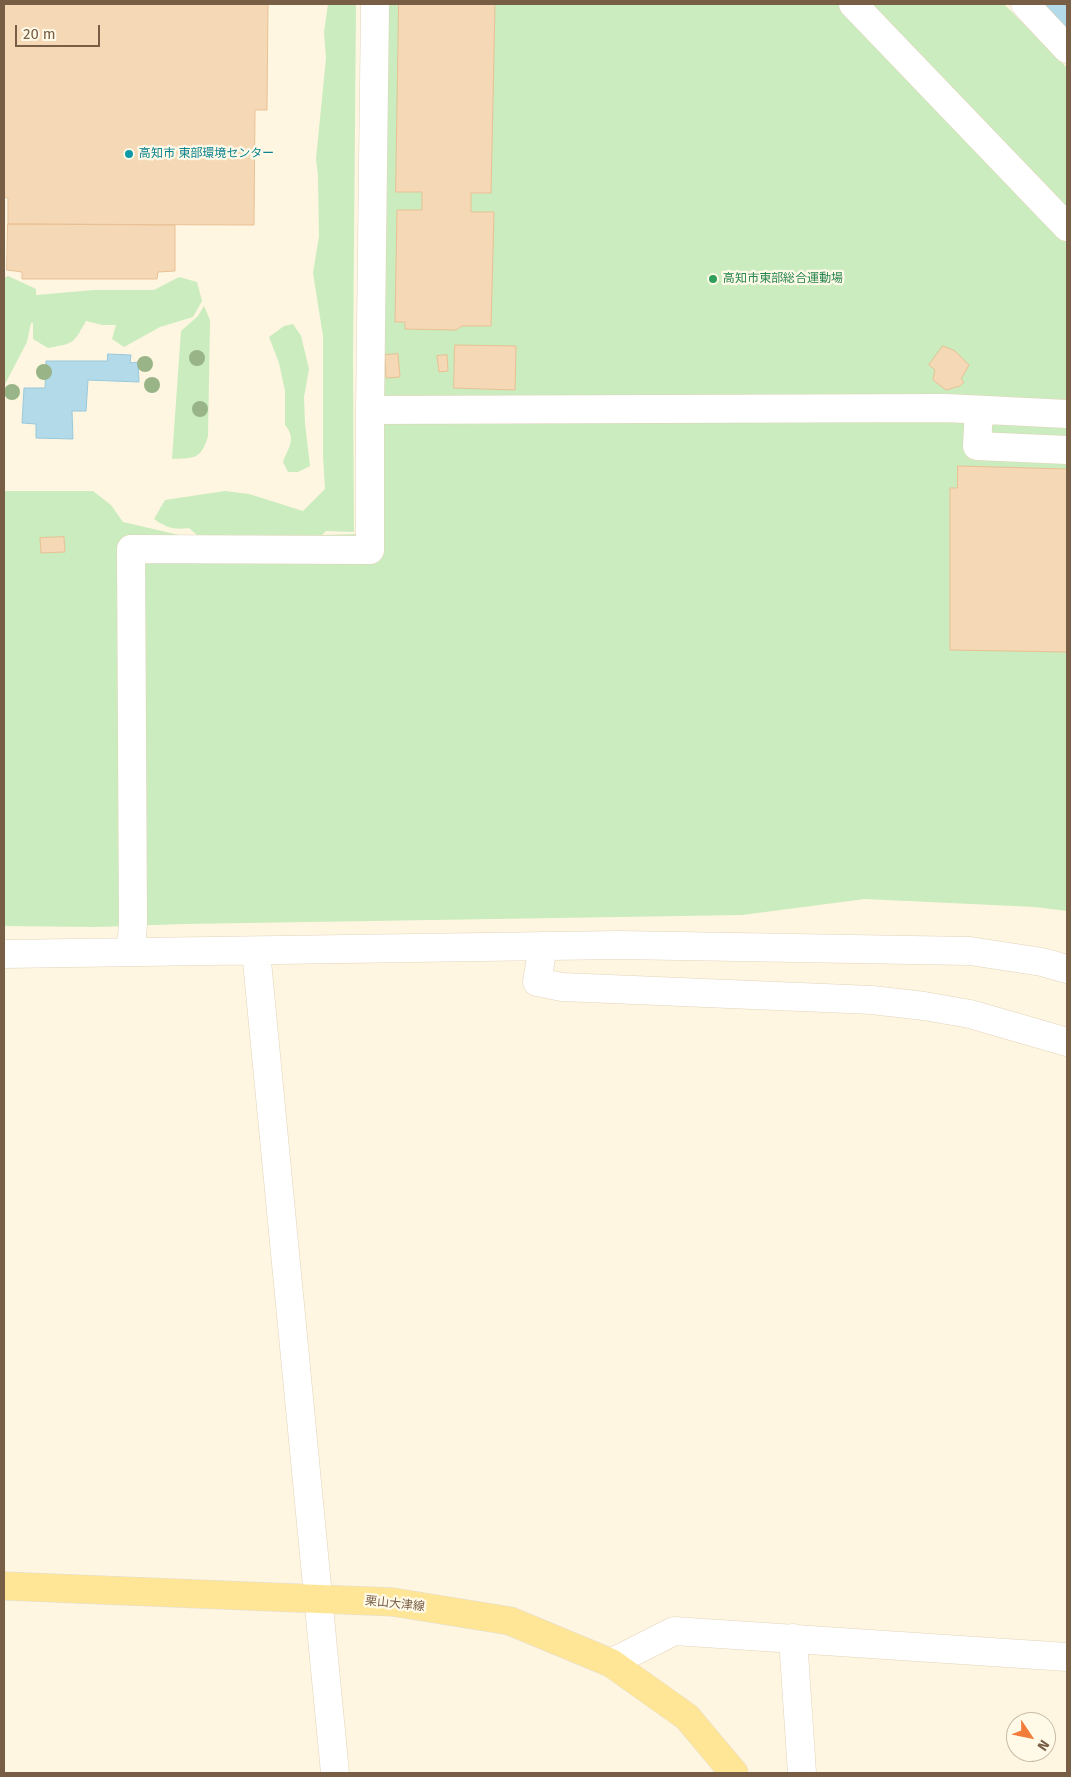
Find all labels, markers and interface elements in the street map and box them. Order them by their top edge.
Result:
scale bar [18,15,102,47]
text: 20 m [23,25,56,43]
place label: 高知市 東部環境センター [139,147,274,161]
marker: 高知市 東部環境センター [123,148,135,160]
place label: 高知市東部総合運動場 [723,272,843,286]
marker: 高知市東部総合運動場 [707,273,719,285]
street label: 栗山大津線 [364,1594,426,1614]
north arrow [1006,1712,1056,1762]
text: N [1033,1736,1053,1754]

